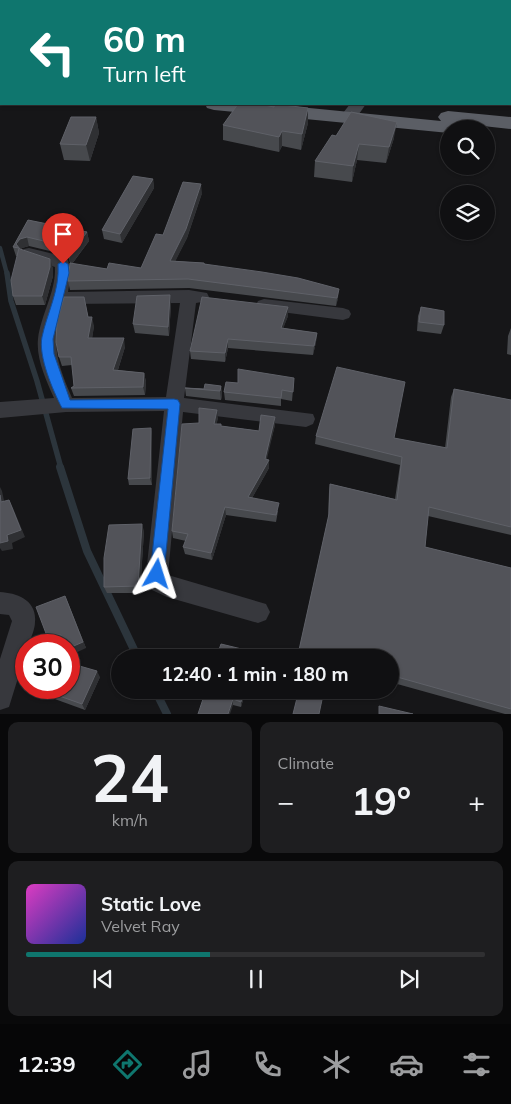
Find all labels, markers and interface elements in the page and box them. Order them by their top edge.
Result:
text: 60 m [103,17,186,61]
icon: left [20,20,85,85]
text: Turn left [103,60,186,88]
map controls [440,120,495,240]
button: search [440,120,495,175]
button: layers [440,185,495,240]
pin [42,213,84,264]
icon: arrive [49,220,77,248]
position arrow [130,547,182,599]
speed limit sign: 30 [15,634,80,699]
text: 12:40 · 1 min · 180 m [161,662,349,686]
text: 24 [91,737,169,818]
text: Climate [278,753,334,773]
text: 19° [351,777,411,825]
text: − [278,784,294,819]
text: + [468,784,485,819]
text: km/h [112,810,148,830]
text: Static Love [101,892,201,916]
text: Velvet Ray [101,916,180,936]
icon: previous [89,965,117,993]
icon: pause [242,965,270,993]
icon: next [395,965,423,993]
icon: directions [110,1047,145,1082]
icon: music [180,1047,215,1082]
icon: phone [250,1047,285,1082]
icon: climate [319,1047,354,1082]
icon: car [389,1047,424,1082]
icon: filters [459,1047,494,1082]
text: 12:39 [17,1050,76,1078]

